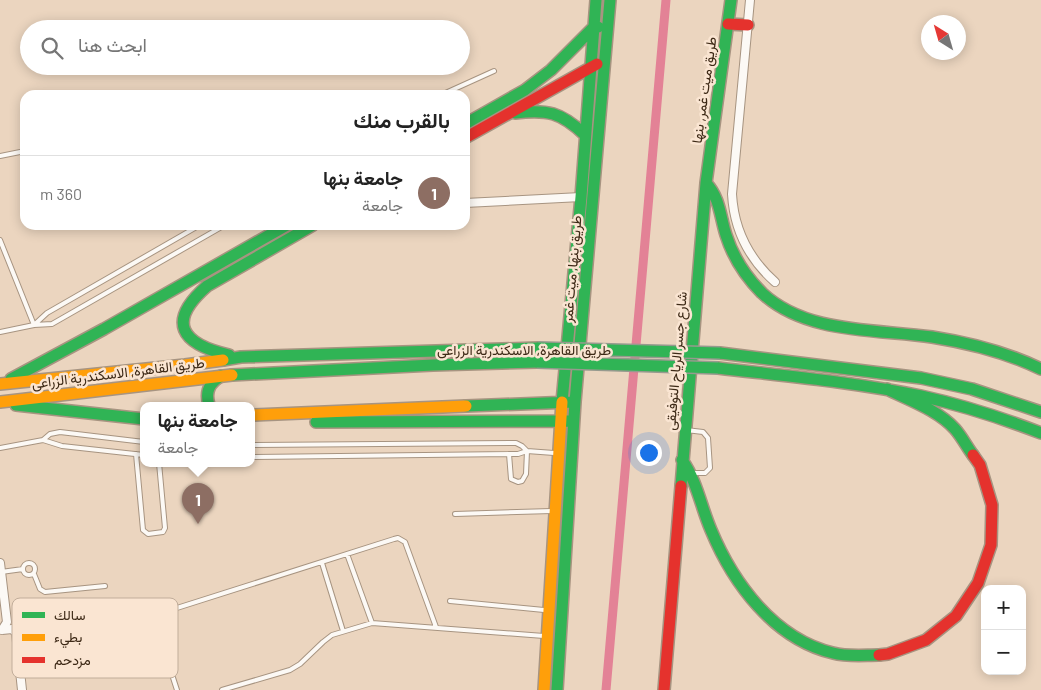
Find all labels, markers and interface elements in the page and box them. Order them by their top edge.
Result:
north arrow [921,15,966,60]
search box [20,20,470,75]
text: ابحث هنا [78,33,147,56]
icon: search [38,34,66,62]
street label: طريق ميت غمر, بنها [688,35,720,145]
text: بالقرب منك [354,107,450,132]
text: جامعة بنها [323,166,403,189]
text: 360 m [40,184,82,203]
text: 1 [431,184,437,203]
text: جامعة [362,195,403,214]
street label: طريق بنها, ميت غمر [558,215,586,324]
street label: شارع جسر الرياح التوفيقى [661,291,693,431]
street label: طريق القاهرة, الاسكندرية الزراعى [437,341,611,359]
street label: طريق القاهرة, الاسكندرية الزراعى [30,353,206,393]
popup [140,402,255,467]
text: جامعة بنها [157,408,238,431]
text: جامعة [157,437,198,456]
your location [636,440,662,466]
pin: 1 [182,483,214,524]
map controls [981,585,1026,675]
button: + [981,585,1026,630]
legend [12,598,178,678]
text: سالك [54,606,85,623]
text: بطيء [54,628,82,649]
button: − [981,630,1026,675]
text: مزدحم [54,651,91,669]

